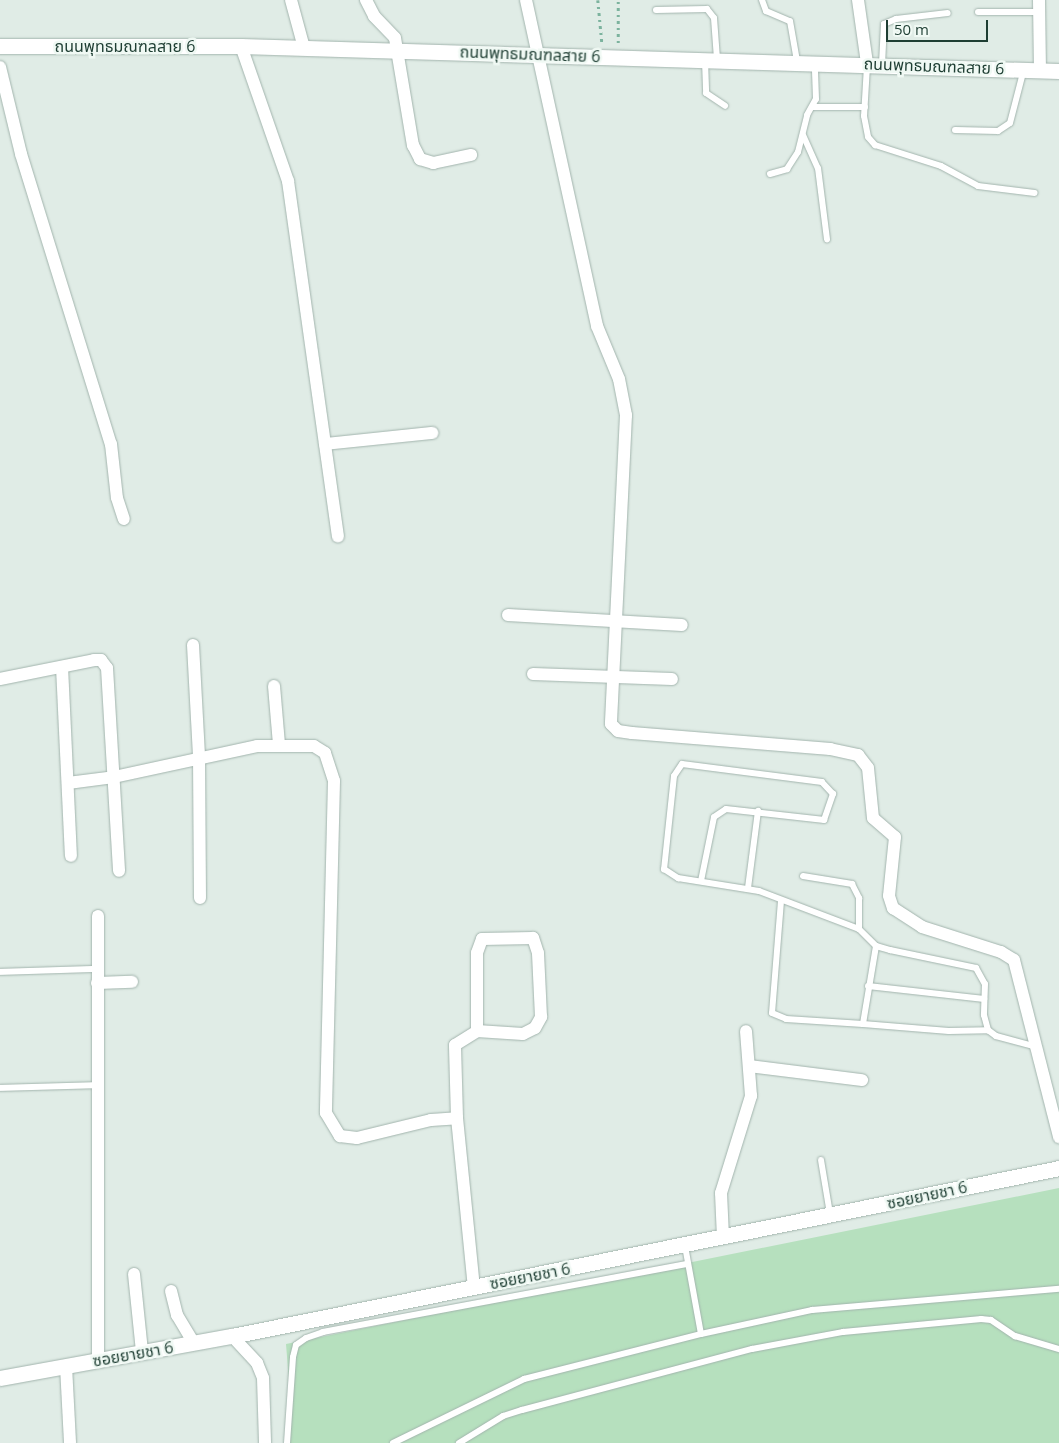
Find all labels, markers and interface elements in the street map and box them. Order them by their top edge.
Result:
scale bar [889,10,992,42]
text: 50 m [894,19,929,39]
street label: ถนนพุทธมณฑลสาย 6 [55,36,195,56]
street label: ถนนพุทธมณฑลสาย 6 [459,42,601,66]
street label: ถนนพุทธมณฑลสาย 6 [863,54,1005,78]
street label: ซอยยายชา 6 [885,1177,969,1213]
street label: ซอยยายชา 6 [488,1259,572,1293]
street label: ซอยยายชา 6 [91,1337,175,1371]

